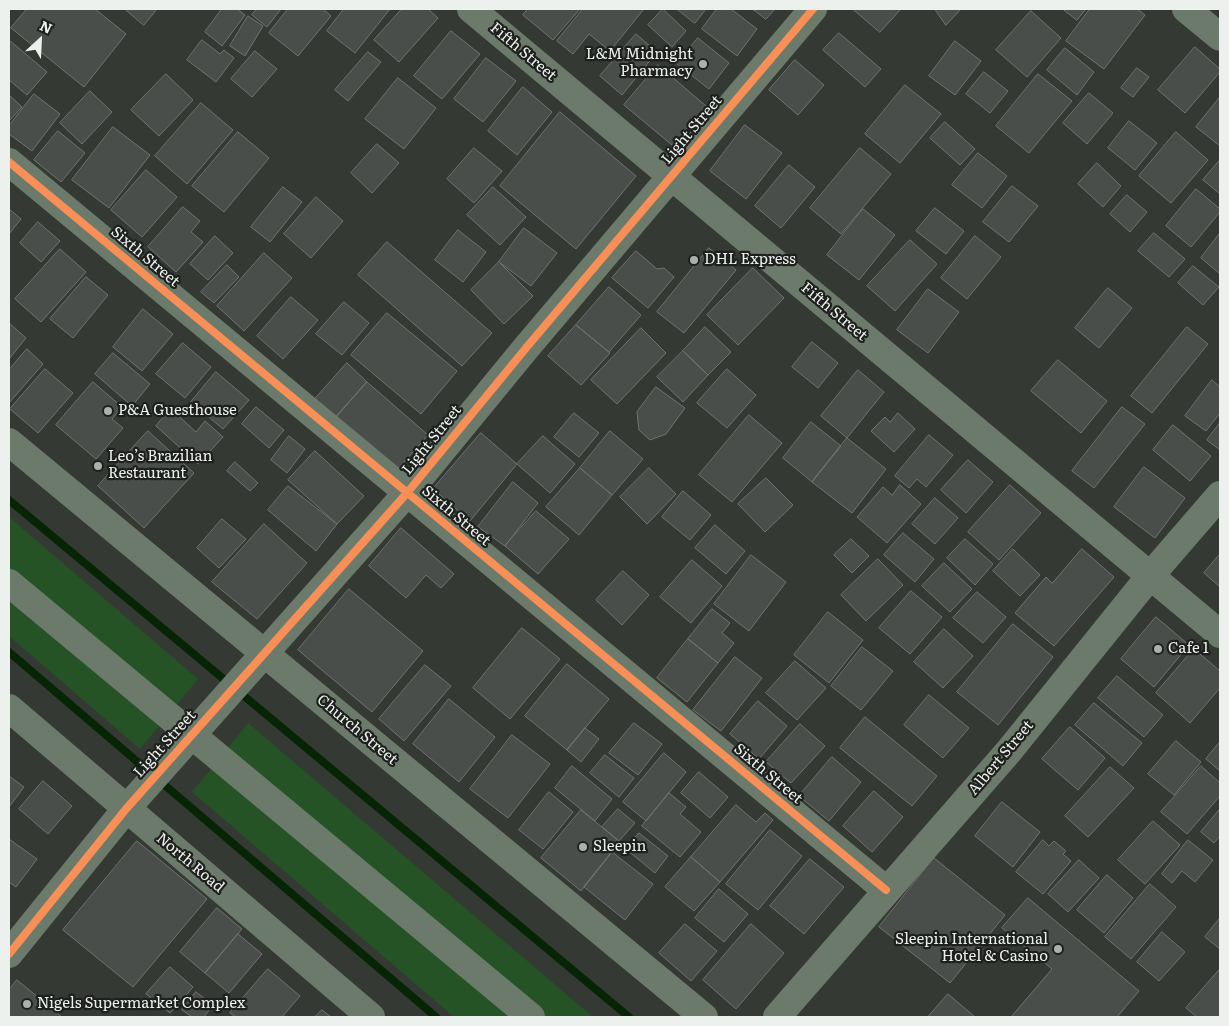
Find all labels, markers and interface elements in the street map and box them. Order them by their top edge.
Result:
north arrow [15,15,65,65]
text: N [37,15,56,38]
street label: Fifth Street [486,19,560,85]
place label: L&M Midnight Pharmacy [586,46,693,81]
marker: L&M Midnight Pharmacy [697,58,709,70]
street label: Light Street [658,92,726,168]
street label: Sixth Street [107,223,183,291]
place label: DHL Express [704,251,796,269]
marker: DHL Express [688,254,700,266]
street label: Fifth Street [797,279,871,345]
place label: P&A Guesthouse [118,402,237,420]
street label: Light Street [399,402,465,478]
marker: P&A Guesthouse [102,405,114,417]
place label: Leo’s Brazilian Restaurant [108,448,212,483]
marker: Leo’s Brazilian Restaurant [92,460,104,472]
street label: Sixth Street [418,482,494,550]
place label: Cafe 1 [1168,640,1209,658]
marker: Cafe 1 [1152,643,1164,655]
street label: Church Street [313,691,401,769]
street label: Light Street [130,707,200,781]
street label: Albert Street [965,717,1037,799]
street label: Sixth Street [730,740,806,808]
street label: North Road [152,829,228,897]
place label: Sleepin [593,838,646,856]
marker: Sleepin [577,841,589,853]
place label: Sleepin International Hotel & Casino [895,931,1048,966]
marker: Sleepin International Hotel & Casino [1052,943,1064,955]
place label: Nigels Supermarket Complex [37,995,245,1013]
marker: Nigels Supermarket Complex [21,998,33,1010]

